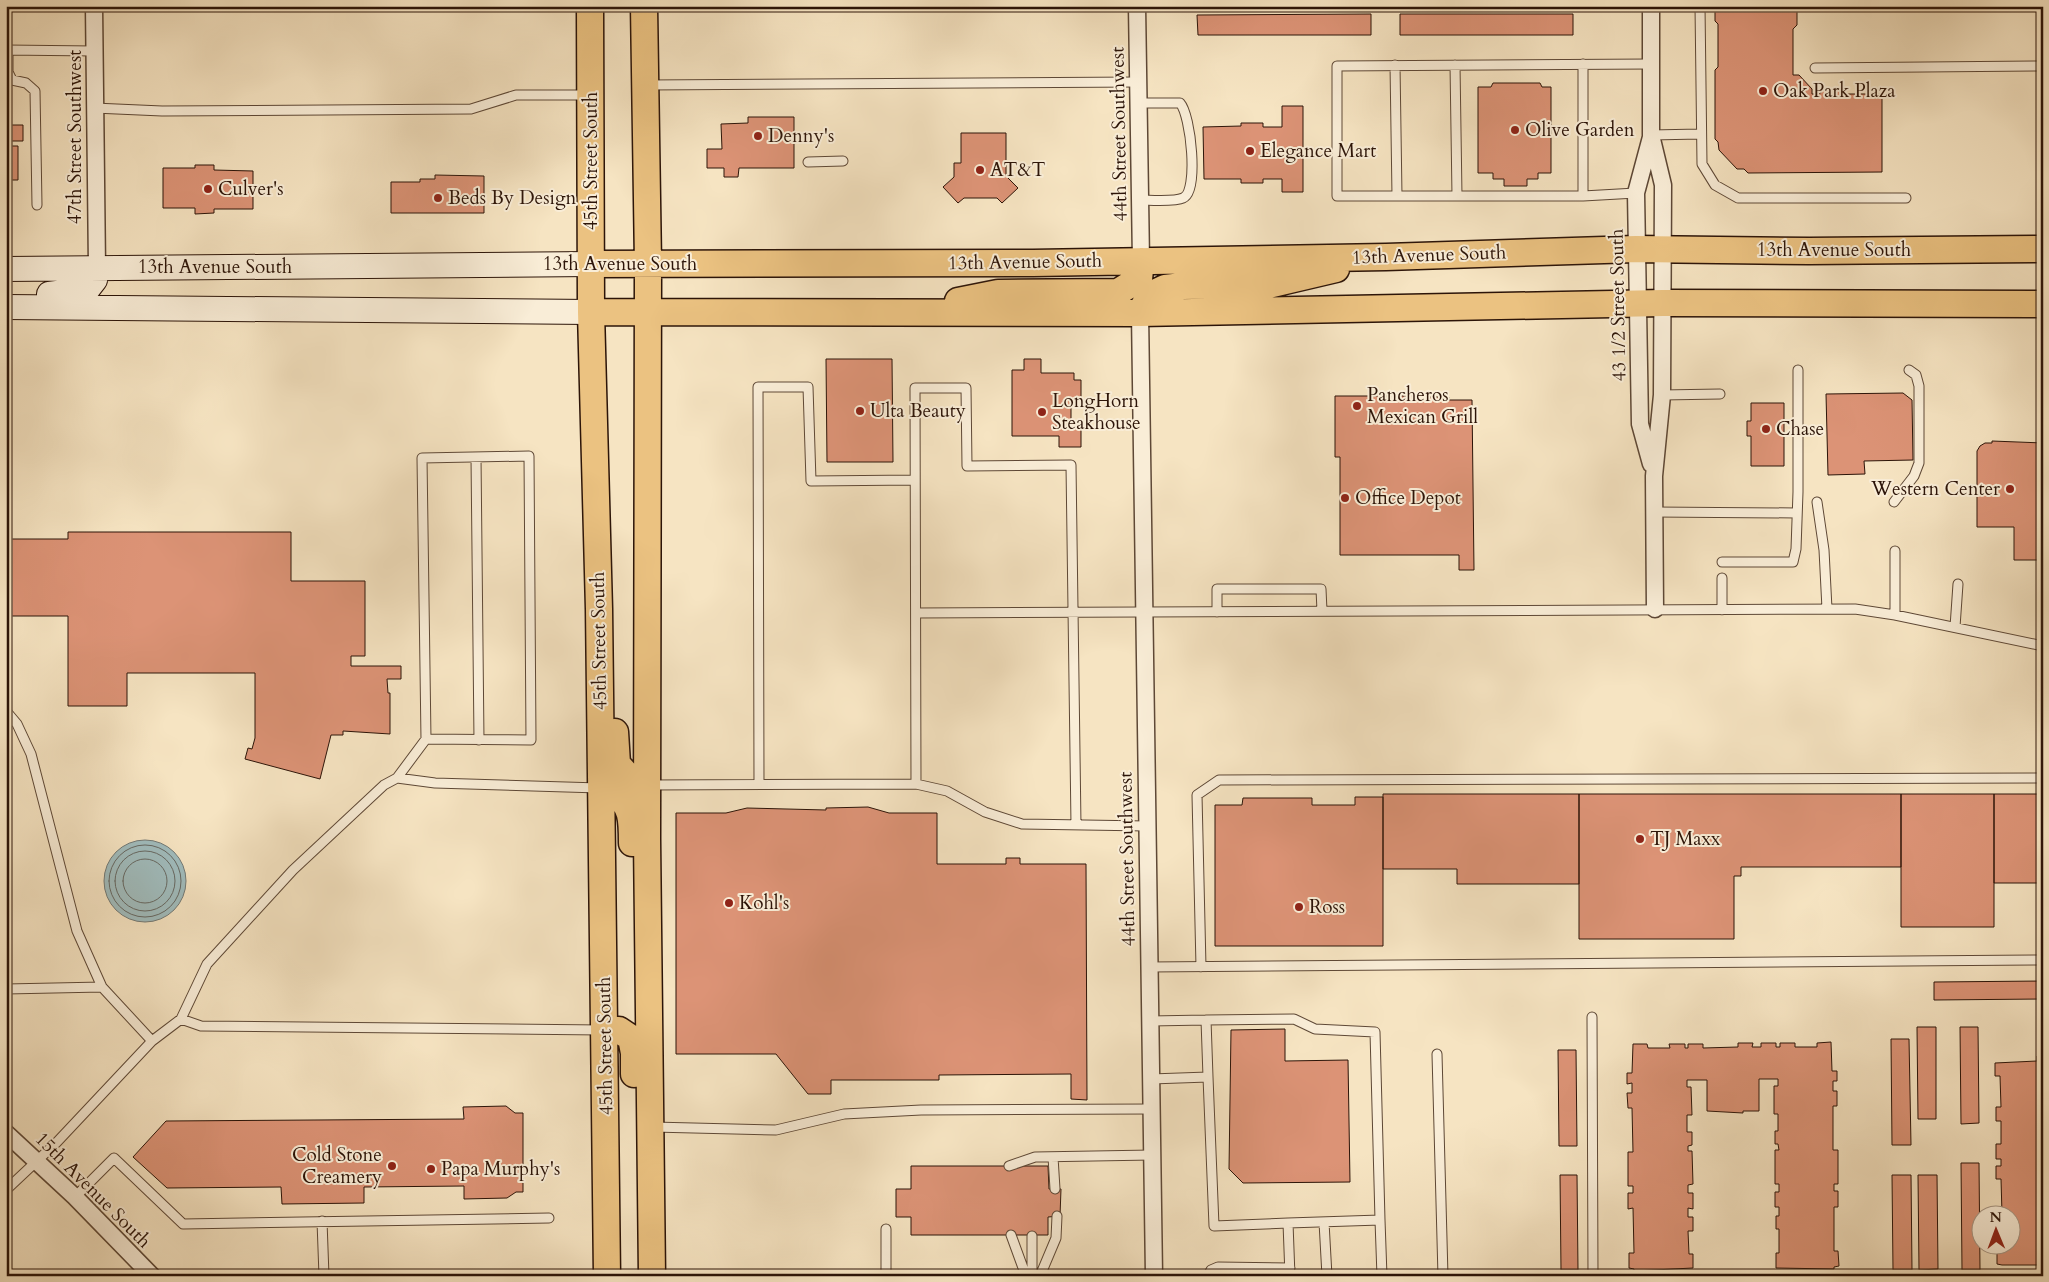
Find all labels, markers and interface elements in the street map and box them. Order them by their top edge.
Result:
street label: 44th Street Southwest [1104,46,1134,222]
street label: 47th Street Southwest [62,50,88,224]
place label: Oak Park Plaza [1773,78,1896,104]
marker: Oak Park Plaza [1757,85,1769,97]
street label: 45th Street South [578,91,604,230]
place label: Olive Garden [1525,117,1635,143]
place label: Denny's [768,123,834,149]
marker: Olive Garden [1509,124,1521,136]
marker: Denny's [752,130,764,142]
place label: Elegance Mart [1260,138,1376,164]
marker: Elegance Mart [1244,145,1256,157]
place label: AT&T [990,157,1046,183]
marker: AT&T [974,164,986,176]
place label: Culver's [218,176,284,202]
marker: Culver's [202,183,214,195]
place label: Beds By Design [448,185,577,211]
marker: Beds By Design [432,192,444,204]
street label: 43 1/2 Street South [1604,228,1632,382]
street label: 13th Avenue South [1757,237,1912,263]
street label: 13th Avenue South [1351,239,1507,271]
street label: 13th Avenue South [948,248,1103,276]
street label: 13th Avenue South [543,251,698,277]
street label: 13th Avenue South [138,254,293,280]
place label: Pancheros Mexican Grill [1367,382,1478,430]
place label: LongHorn Steakhouse [1052,388,1141,436]
place label: Ulta Beauty [870,398,966,424]
marker: Pancheros Mexican Grill [1351,400,1363,412]
marker: Ulta Beauty [854,405,866,417]
marker: LongHorn Steakhouse [1036,406,1048,418]
place label: Chase [1776,416,1824,442]
marker: Chase [1760,423,1772,435]
place label: Western Center [1870,476,2000,502]
marker: Western Center [2004,483,2016,495]
place label: Office Depot [1355,485,1461,511]
marker: Office Depot [1339,492,1351,504]
street label: 45th Street South [585,571,613,710]
street label: 44th Street Southwest [1112,771,1142,947]
place label: TJ Maxx [1650,826,1721,852]
marker: TJ Maxx [1634,833,1646,845]
place label: Kohl's [739,890,789,916]
place label: Ross [1309,894,1345,920]
marker: Kohl's [723,897,735,909]
marker: Ross [1293,901,1305,913]
street label: 45th Street South [591,976,619,1115]
street label: 15th Avenue South [29,1126,157,1254]
place label: Cold Stone Creamery [292,1142,382,1190]
place label: Papa Murphy's [441,1156,560,1182]
marker: Cold Stone Creamery [386,1160,398,1172]
marker: Papa Murphy's [425,1163,437,1175]
north arrow [1972,1204,2022,1254]
text: N [1990,1208,2002,1227]

